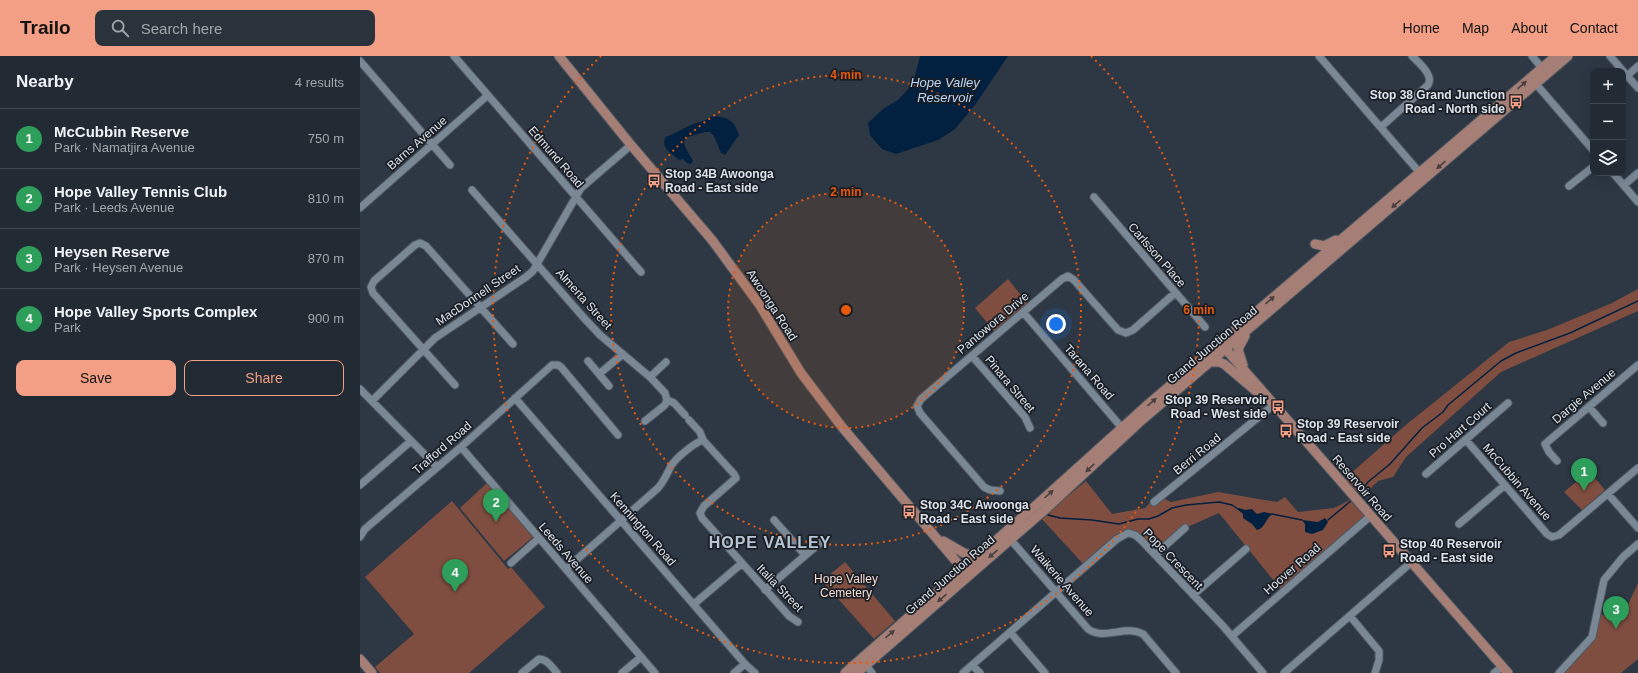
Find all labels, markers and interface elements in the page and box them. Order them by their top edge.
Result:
search box [95,10,375,46]
text: Trailo [20,17,71,38]
icon: search [109,17,131,39]
text: Search here [141,20,222,37]
text: Home [1403,20,1440,36]
text: Map [1462,20,1489,36]
text: About [1511,20,1548,36]
text: Contact [1570,20,1618,36]
text: 4 min [830,68,862,82]
map controls [1590,68,1626,176]
button: + [1590,68,1626,104]
text: Nearby [16,72,74,91]
text: 4 results [295,75,344,90]
water label: Hope Valley Reservoir [910,75,981,105]
one-way arrow [1517,81,1528,90]
place label: Stop 38 Grand Junction Road - North side [1370,88,1505,116]
bus stop icon: Stop 38 Grand Junction Road - North side [1508,94,1524,110]
button: − [1590,104,1626,140]
street label: Barns Avenue [384,113,450,173]
text: McCubbin Reserve [54,123,189,140]
street label: Edmund Road [526,123,586,191]
text: 1 [25,131,33,146]
text: 750 m [308,131,344,146]
text: Park · Namatjira Avenue [54,140,195,155]
button: layers [1590,140,1626,176]
one-way arrow [1436,161,1447,170]
place label: Stop 34B Awoonga Road - East side [665,167,774,195]
bus stop icon: Stop 34B Awoonga Road - East side [646,173,662,189]
text: Hope Valley Tennis Club [54,183,227,200]
text: 2 min [830,185,862,199]
text: 2 [25,191,33,206]
text: 810 m [308,191,344,206]
text: Park · Leeds Avenue [54,200,174,215]
one-way arrow [1391,200,1401,209]
street label: Carlsson Place [1125,220,1189,290]
text: Heysen Reserve [54,243,170,260]
text: 3 [25,251,33,266]
text: 870 m [308,251,344,266]
text: Park · Heysen Avenue [54,260,183,275]
street label: MacDonnell Street [433,261,523,328]
street label: Almerta Street [553,266,615,333]
street label: Awoonga Road [744,267,800,343]
street label: Pantowora Drive [955,289,1032,357]
one-way arrow [1265,296,1275,305]
text: Hope Valley Sports Complex [54,303,257,320]
centre of rings [839,303,853,317]
street label: Grand Junction Road [1164,303,1260,387]
text: 6 min [1183,303,1215,317]
text: 4 [25,311,33,326]
text: 900 m [308,311,344,326]
your location [1046,314,1066,334]
text: Park [54,320,81,335]
street label: Tarana Road [1061,341,1117,403]
street label: Pinara Street [982,353,1038,416]
button: Save [16,360,176,396]
button: Share [184,360,344,396]
street label: Dargie Avenue [1549,365,1619,427]
place label: Stop 39 Reservoir Road - West side [1165,393,1267,421]
one-way arrow [1146,397,1157,406]
bus stop icon: Stop 39 Reservoir Road - West side [1270,399,1286,415]
street label: Pro Hart Court [1426,399,1494,461]
place label: Stop 39 Reservoir Road - East side [1297,417,1399,445]
street label: Trafford Road [410,419,474,477]
bus stop icon: Stop 39 Reservoir Road - East side [1278,423,1294,439]
street label: Berri Road [1170,431,1224,477]
street label: McCubbin Avenue [1480,441,1554,524]
street label: Reservoir Road [1329,452,1395,524]
pin: 1 [1571,458,1597,491]
one-way arrow [1085,463,1095,473]
pin: 2 [483,489,509,522]
street label: Kennington Road [607,489,679,569]
one-way arrow [1044,490,1054,499]
place label: Stop 34C Awoonga Road - East side [920,498,1029,526]
bus stop icon: Stop 34C Awoonga Road - East side [901,504,917,520]
street label: Leeds Avenue [536,520,596,586]
street label: Pope Crescent [1140,526,1206,593]
street label: Grand Junction Road [903,533,997,617]
district label: HOPE VALLEY [709,534,831,551]
place label: Stop 40 Reservoir Road - East side [1400,537,1502,565]
street label: Hoover Road [1261,541,1323,597]
street label: Waikerie Avenue [1027,543,1097,620]
bus stop icon: Stop 40 Reservoir Road - East side [1381,543,1397,559]
one-way arrow [987,550,998,559]
pin: 4 [442,559,468,592]
street label: Italia Street [754,561,807,615]
park label: Hope Valley Cemetery [814,572,878,600]
one-way arrow [938,593,947,602]
pin: 3 [1603,596,1629,629]
one-way arrow [885,630,894,639]

